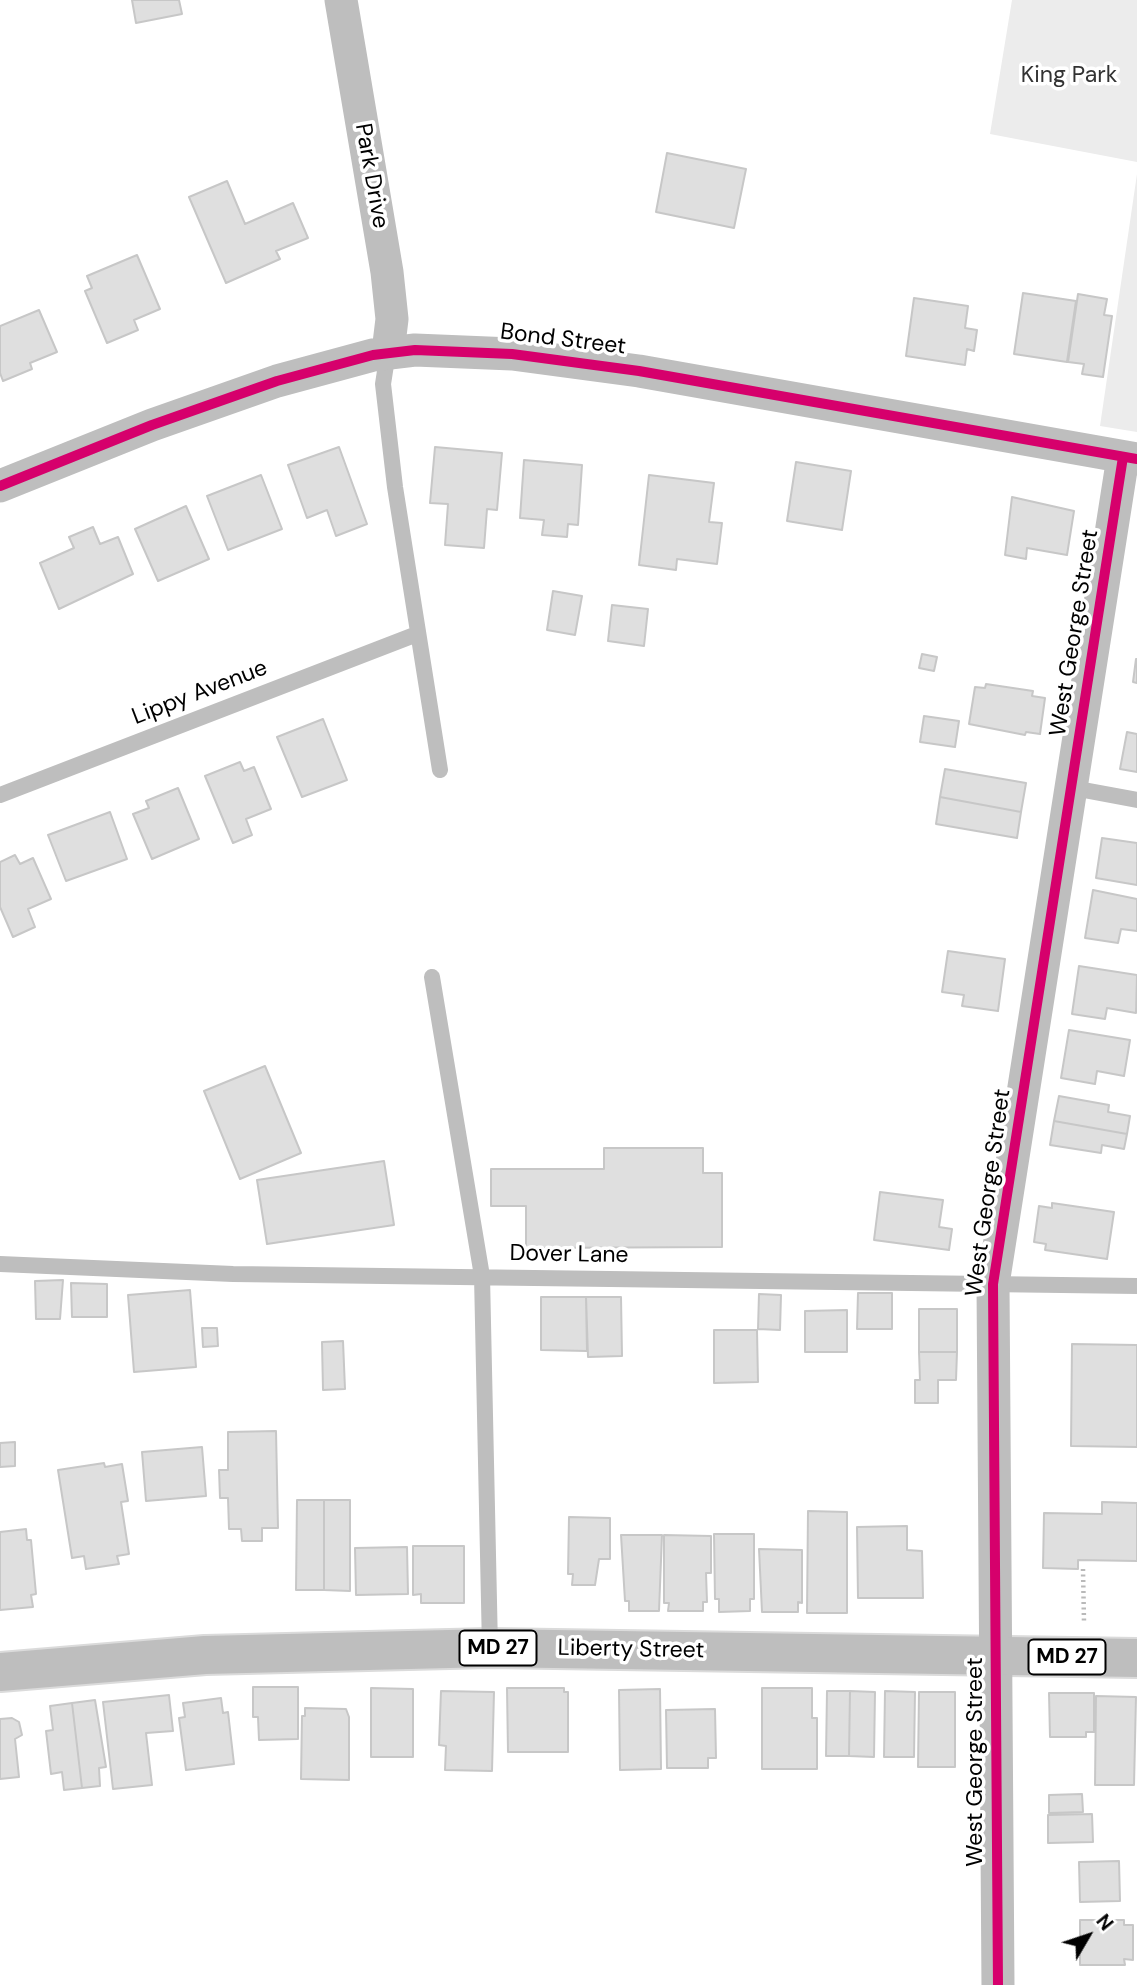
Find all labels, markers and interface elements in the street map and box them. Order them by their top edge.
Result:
park label: King Park [1021,62,1117,90]
street label: Park Drive [348,121,394,231]
street label: Bond Street [499,319,627,361]
street label: West George Street [1045,527,1105,739]
street label: Lippy Avenue [129,655,271,731]
street label: West George Street [961,1087,1017,1299]
street label: Dover Lane [509,1240,629,1270]
road number: MD 27 [460,1630,536,1666]
street label: Liberty Street [557,1635,705,1665]
road number: MD 27 [1028,1640,1106,1674]
street label: West George Street [962,1657,990,1867]
north arrow [1053,1901,1123,1971]
text: N [1091,1909,1119,1936]

